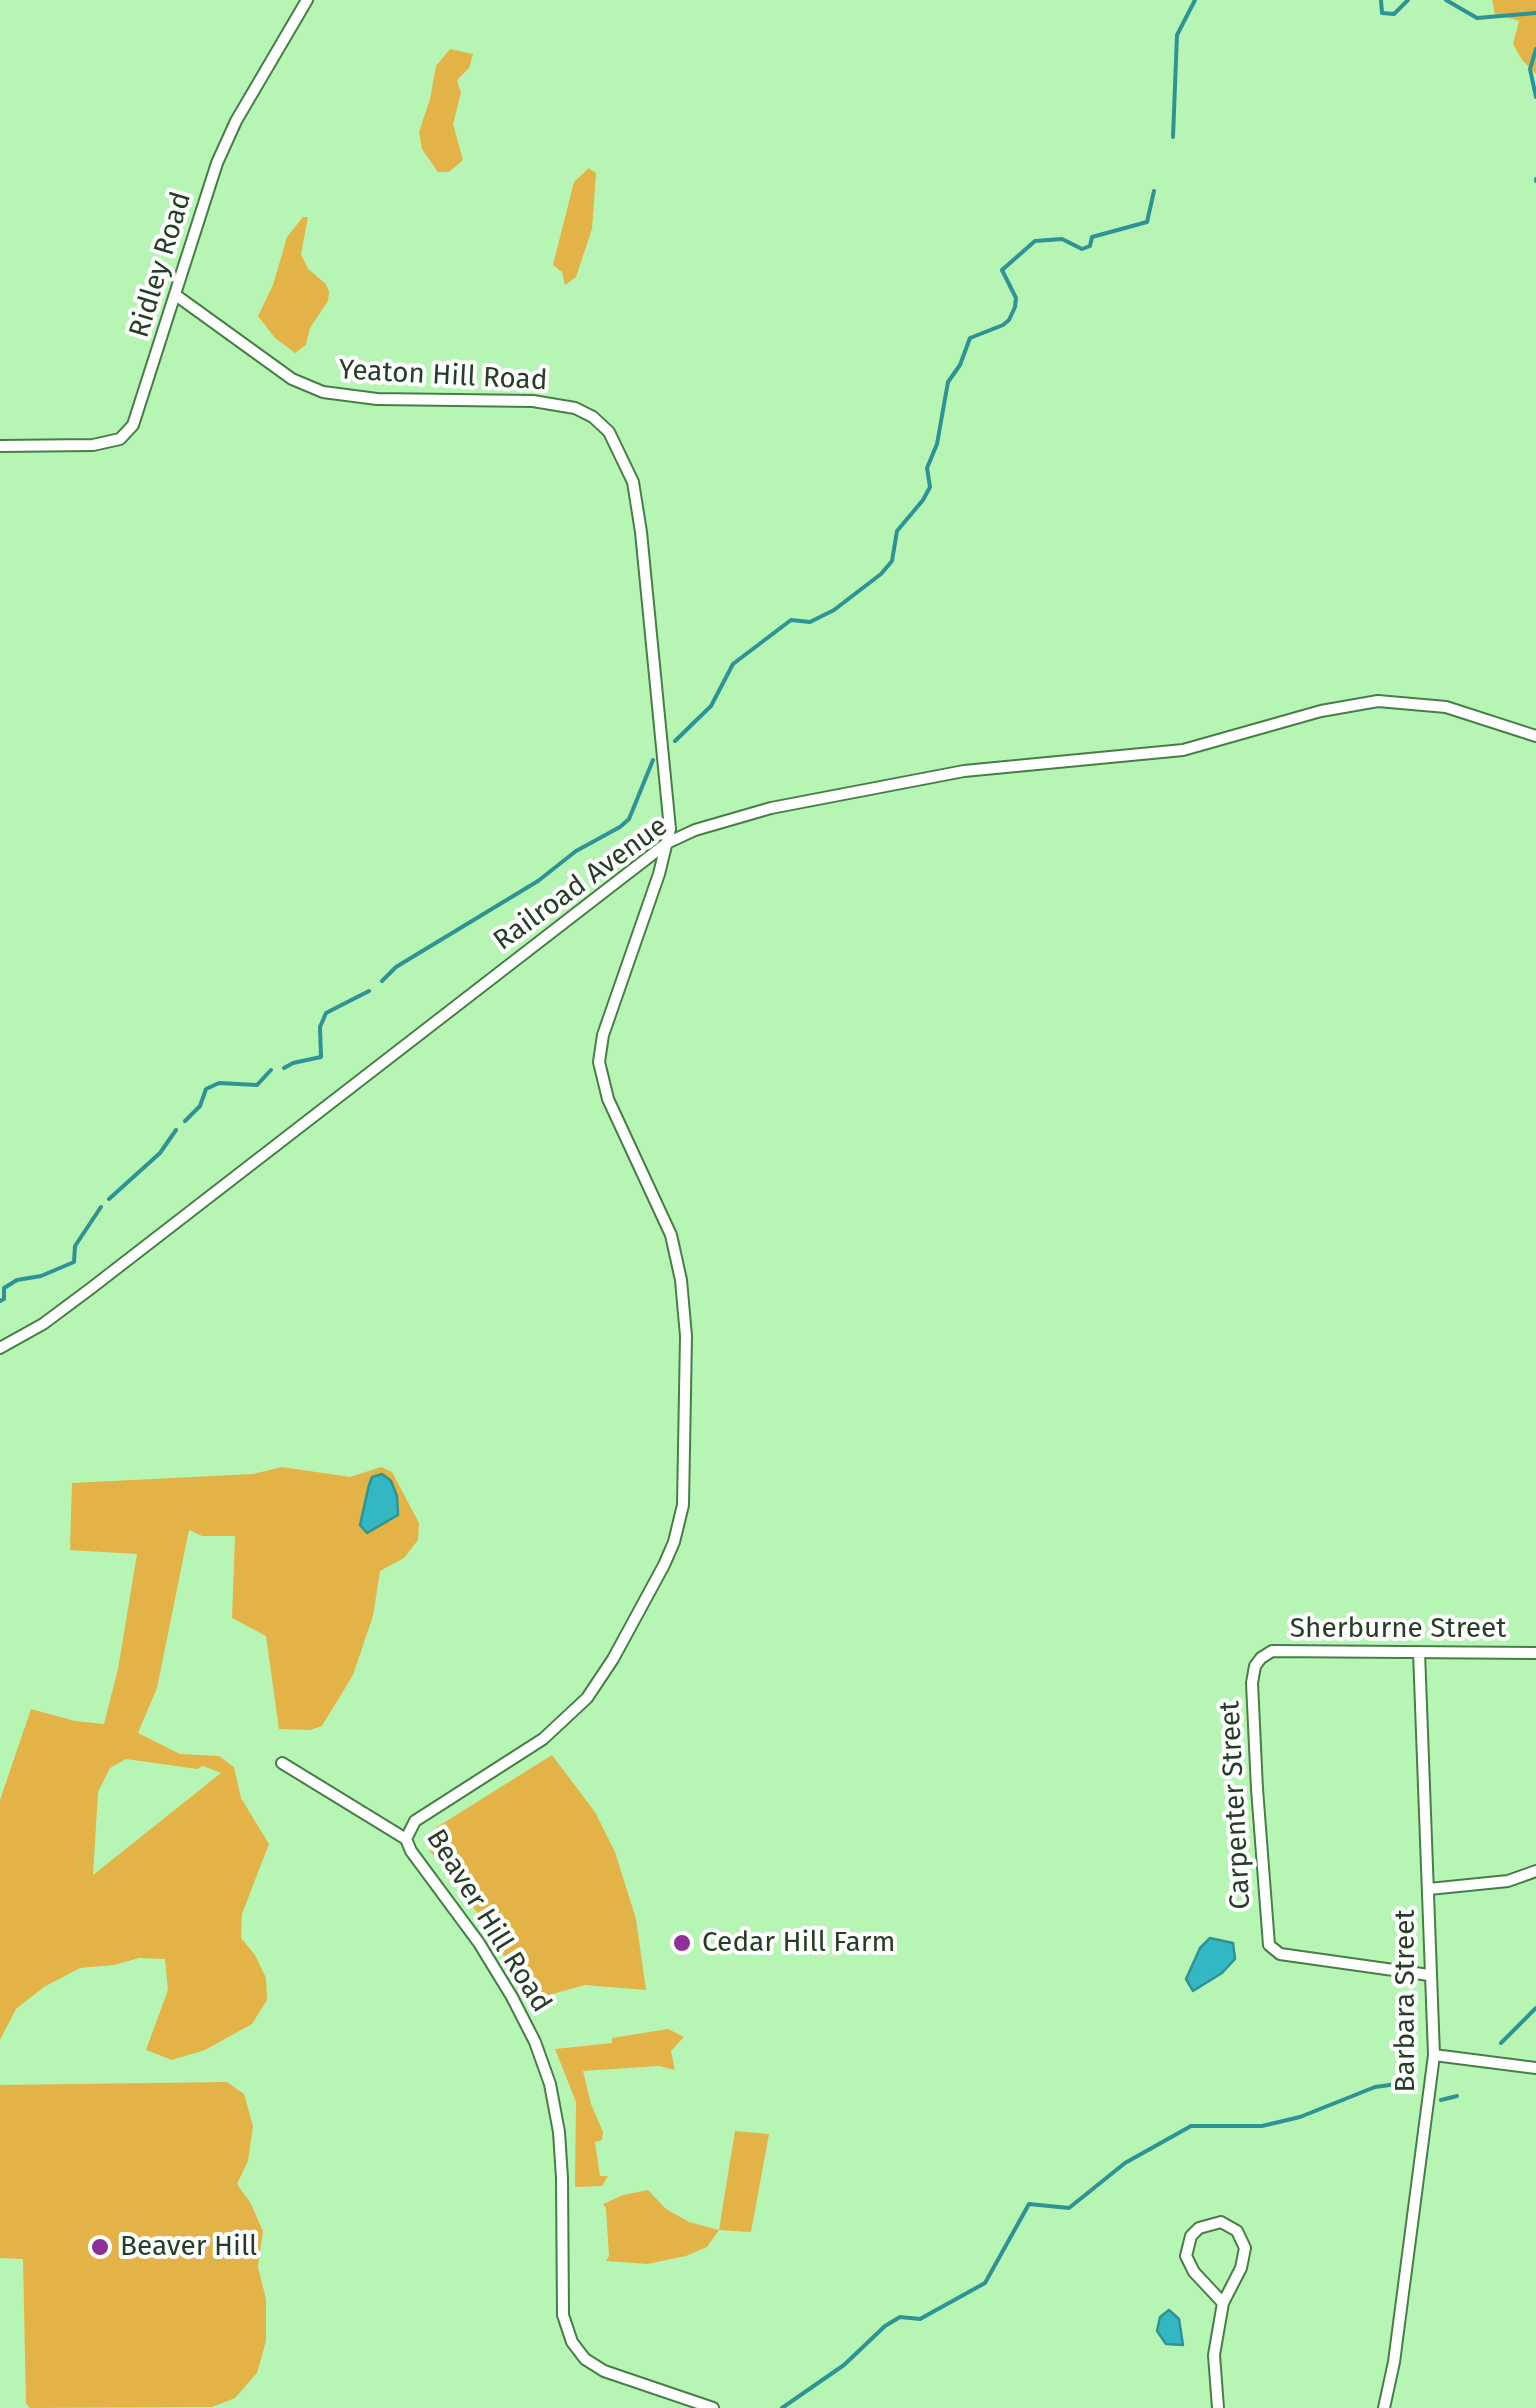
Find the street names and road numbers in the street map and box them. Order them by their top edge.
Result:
street label: Ridley Road [123,188,199,342]
street label: Yeaton Hill Road [338,354,548,398]
street label: Railroad Avenue [488,810,674,958]
street label: Sherburne Street [1290,1612,1506,1646]
street label: Carpenter Street [1214,1700,1258,1910]
street label: Beaver Hill Road [418,1823,558,2019]
street label: Barbara Street [1389,1909,1423,2093]

